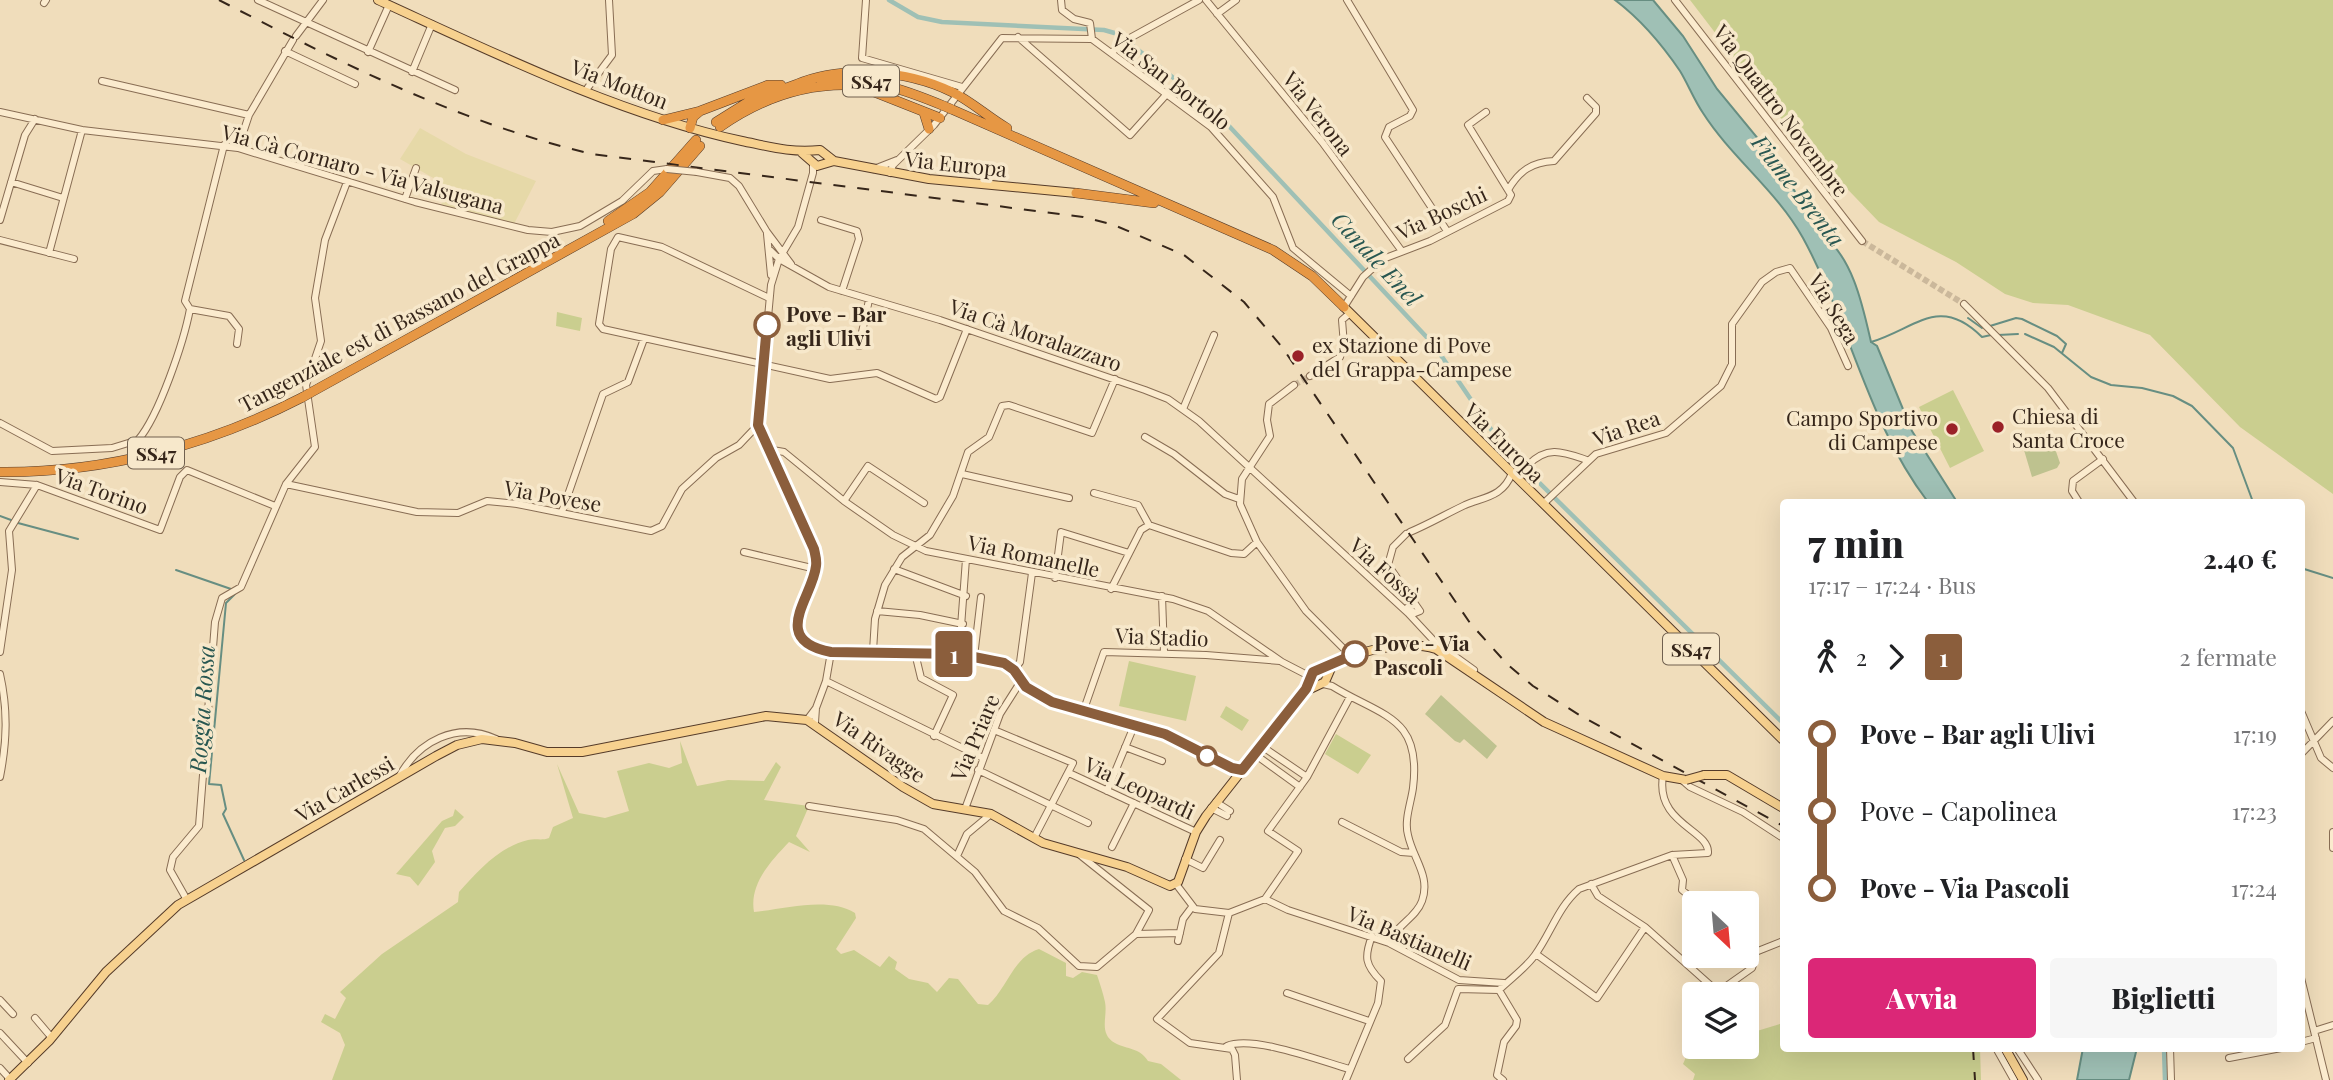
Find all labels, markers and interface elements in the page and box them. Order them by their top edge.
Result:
street label: Via Quattro Novembre [1707,17,1856,202]
street label: Via San Bortolo [1106,24,1237,135]
street label: Via Motton [567,51,673,114]
street label: Via Verona [1277,64,1361,161]
road number: SS47 [843,66,899,96]
street label: Via Cà Cornaro - Via Valsugana [218,117,508,219]
water label: Fiume Brenta [1745,127,1853,252]
street label: Via Europa [903,144,1009,182]
street label: Via Boschi [1390,179,1491,246]
water label: Canale Enel [1325,204,1430,313]
street label: Tangenziale est di Bassano del Grappa [234,224,565,418]
street label: Via Sega [1803,267,1867,349]
street label: Via Cà Moralazzaro [945,291,1126,377]
place label: Pove - Bar agli Ulivi [786,299,887,351]
marker: Pove - Bar agli Ulivi [754,312,780,338]
place label: ex Stazione di Pove del Grappa-Campese [1312,330,1512,382]
marker: ex Stazione di Pove del Grappa-Campese [1290,348,1306,364]
street label: Via Europa [1458,395,1551,488]
place label: Chiesa di Santa Croce [2012,401,2125,453]
street label: Via Rea [1588,402,1664,452]
place label: Campo Sportivo di Campese [1786,403,1938,455]
marker: Chiesa di Santa Croce [1990,419,2006,435]
marker: Campo Sportivo di Campese [1944,421,1960,437]
road number: SS47 [128,437,184,468]
street label: Via Torino [51,460,152,520]
street label: Via Povese [501,472,604,517]
text: 7 min [1808,517,1904,568]
street label: Via Romanelle [965,527,1102,583]
street label: Via Fossà [1344,530,1428,610]
text: 2.40 € [2203,541,2277,576]
text: 17:17 – 17:24 · Bus [1808,569,1976,600]
street label: Via Stadio [1114,620,1209,652]
place label: Pove - Via Pascoli [1374,628,1470,680]
line badge: 1 [931,631,977,677]
road number: SS47 [1663,634,1719,664]
text: 1 [949,638,959,670]
icon: walk [1808,638,1846,676]
icon: forward [1877,638,1915,676]
marker: Pove - Via Pascoli [1342,641,1368,667]
text: 2 [1856,641,1867,672]
text: 1 [1939,641,1948,673]
text: 2 fermate [2179,641,2277,672]
water label: Roggia Rossa [181,644,221,775]
street label: Via Priare [943,689,1005,786]
street label: Via Rivagge [827,703,932,788]
text: Pove - Bar agli Ulivi [1860,716,2095,751]
text: 17:19 [2233,718,2277,749]
unlabelled marker [1197,746,1217,766]
street label: Via Carlessi [289,749,398,828]
street label: Via Leopardi [1079,749,1200,825]
text: Pove - Capolinea [1860,793,2057,828]
text: 17:23 [2232,795,2277,826]
text: Pove - Via Pascoli [1860,870,2070,905]
text: 17:24 [2231,872,2277,903]
north arrow [1682,891,1759,968]
map controls [1682,891,1759,1059]
street label: Via Bastianelli [1343,898,1476,976]
button: Avvia [1808,958,2036,1038]
button: Biglietti [2050,958,2277,1038]
button: layers [1682,982,1759,1059]

